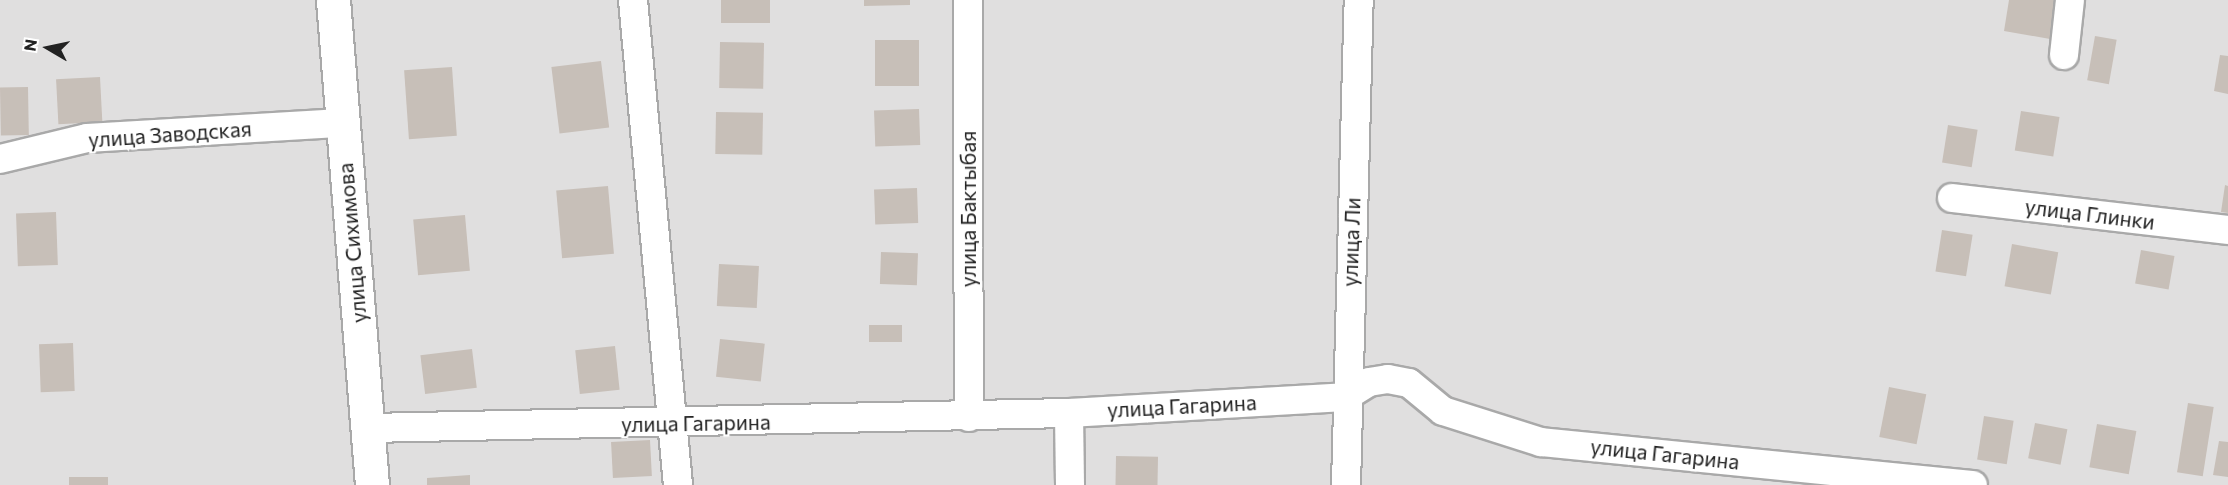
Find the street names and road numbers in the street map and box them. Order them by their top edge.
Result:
street label: улица Заводская [87,116,253,152]
street label: улица Бактыбая [955,131,981,287]
street label: улица Сихимова [332,162,372,324]
street label: улица Глинки [2024,194,2156,234]
street label: улица Ли [1337,197,1365,287]
street label: улица Гагарина [1107,390,1257,422]
street label: улица Гагарина [621,409,771,437]
street label: улица Гагарина [1589,434,1741,474]

